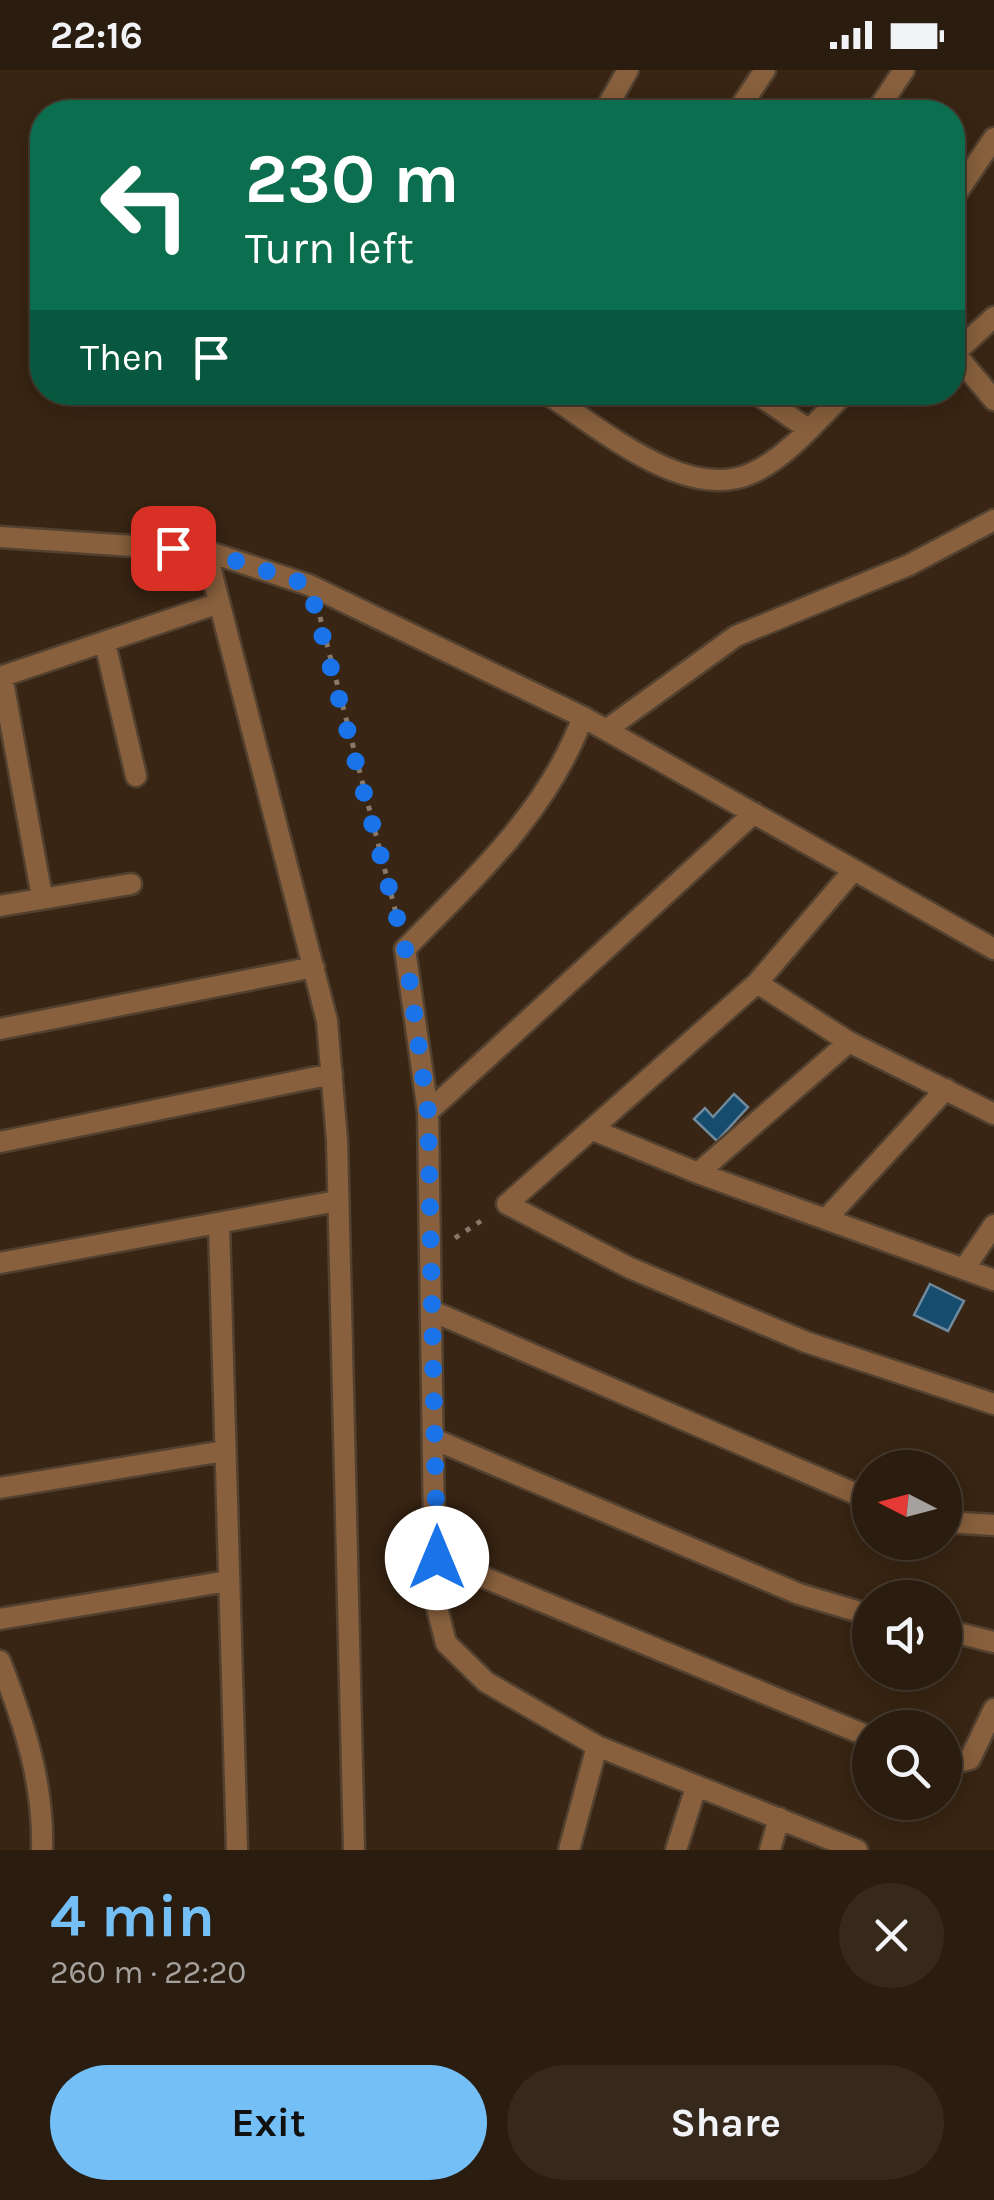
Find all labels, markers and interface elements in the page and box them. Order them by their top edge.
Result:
text: 22:16 [50,13,143,58]
text: 230 m [245,138,459,220]
icon: left [80,140,210,270]
text: Turn left [245,222,414,274]
icon: arrive [184,330,239,385]
text: Then [80,335,164,380]
pin [131,506,216,591]
icon: arrive [146,521,201,576]
north arrow [852,1450,962,1560]
map controls [852,1450,962,1820]
position arrow [385,1506,489,1610]
button: sound [852,1580,962,1690]
button: search [852,1710,962,1820]
text: 4 min [50,1881,215,1951]
button: close [839,1883,944,1988]
text: 260 m · 22:20 [50,1954,246,1991]
button: Exit [50,2065,487,2180]
button: Share [507,2065,944,2180]

